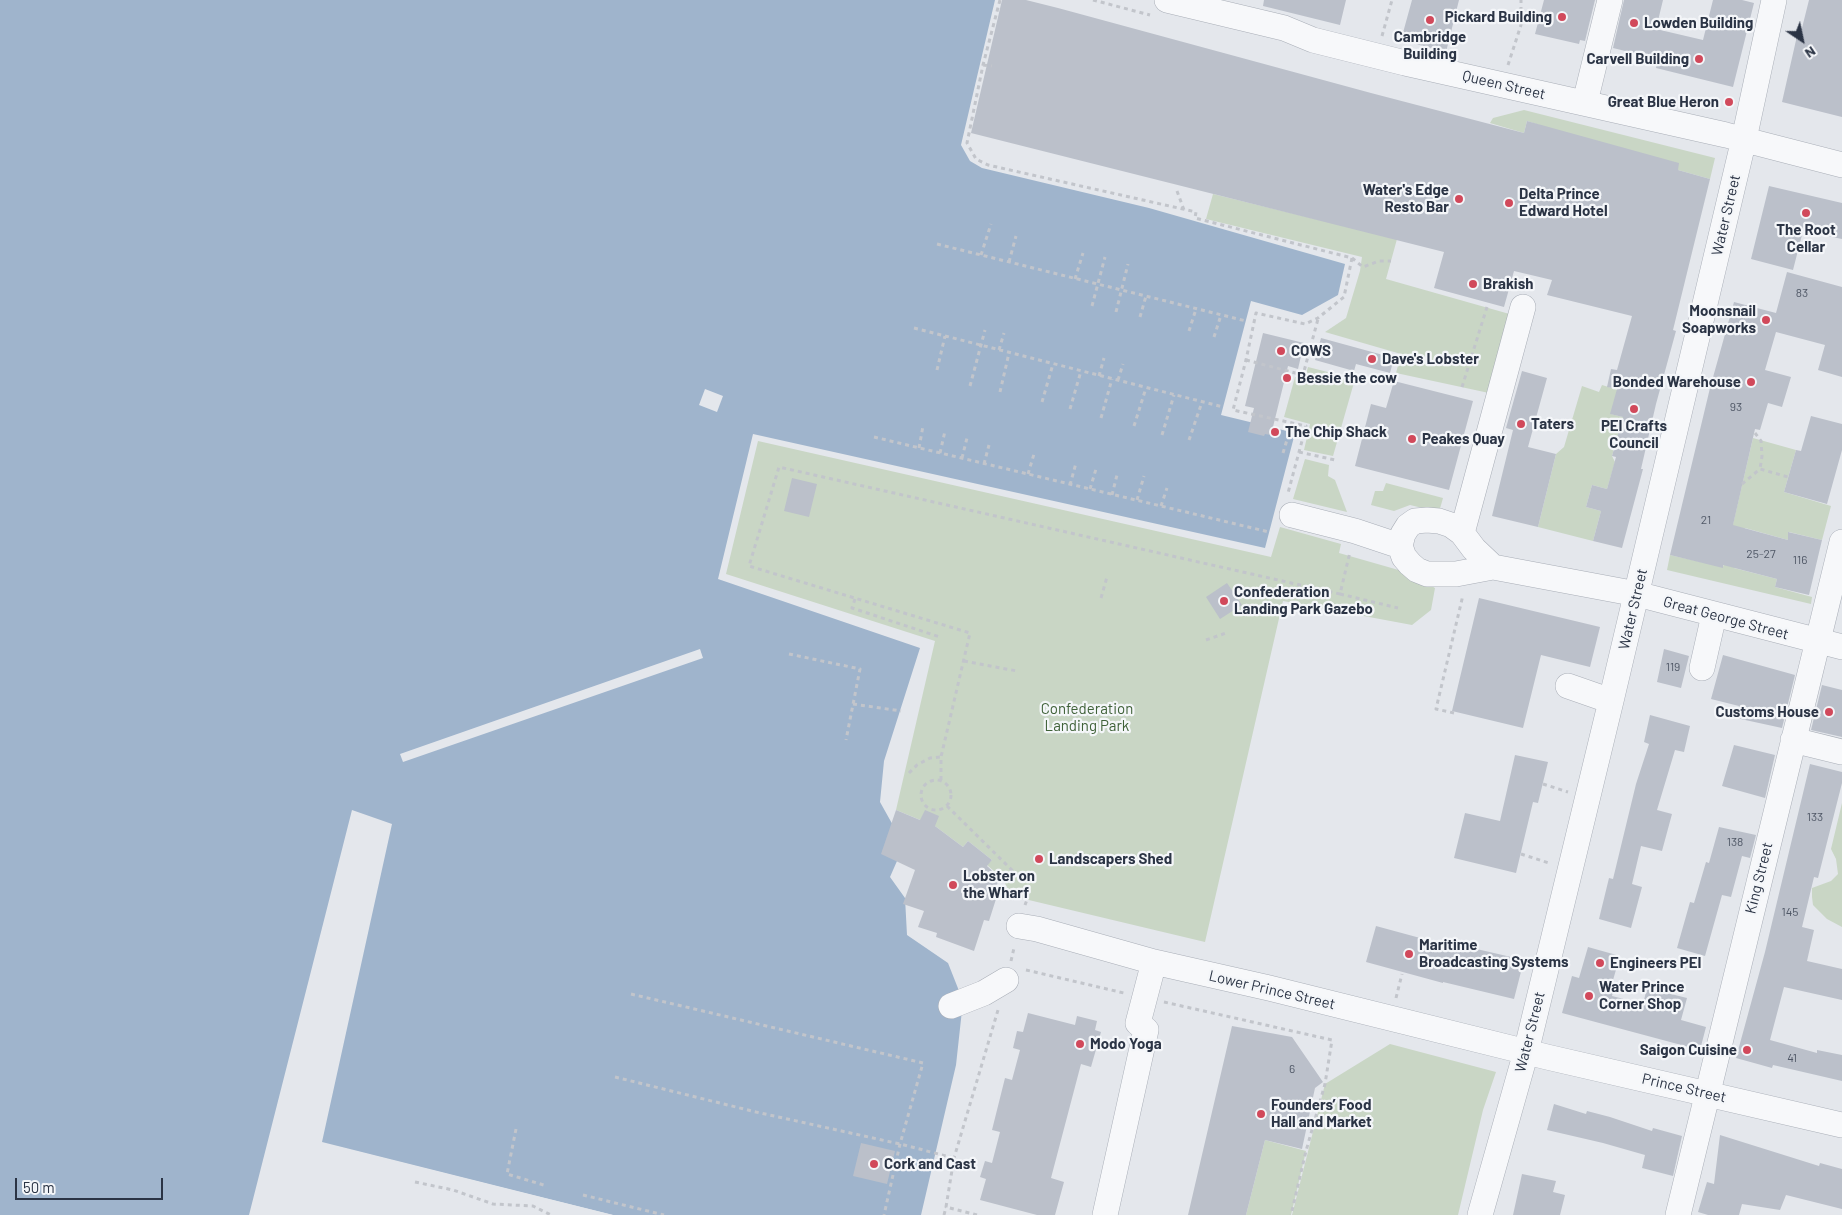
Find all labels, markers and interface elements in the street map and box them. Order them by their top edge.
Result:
place label: Pickard Building [1445,8,1552,26]
marker: Pickard Building [1556,11,1568,23]
marker: Cambridge Building [1424,14,1436,26]
place label: Lowden Building [1644,14,1753,32]
north arrow [1777,15,1827,65]
marker: Lowden Building [1628,17,1640,29]
place label: Cambridge Building [1394,28,1466,63]
text: N [1802,43,1819,63]
place label: Carvell Building [1587,50,1689,68]
marker: Carvell Building [1693,53,1705,65]
street label: Queen Street [1461,67,1547,103]
place label: Great Blue Heron [1608,93,1719,111]
marker: Great Blue Heron [1723,96,1735,108]
street label: Water Street [1708,173,1744,257]
place label: Water's Edge Resto Bar [1363,181,1449,216]
place label: Delta Prince Edward Hotel [1519,185,1608,220]
marker: Water's Edge Resto Bar [1453,193,1465,205]
marker: Delta Prince Edward Hotel [1503,197,1515,209]
marker: The Root Cellar [1800,207,1812,219]
place label: The Root Cellar [1776,221,1836,256]
place label: Brakish [1483,275,1533,293]
marker: Brakish [1467,278,1479,290]
house number: 83 [1796,286,1808,300]
place label: Moonsnail Soapworks [1682,302,1756,337]
marker: Moonsnail Soapworks [1760,314,1772,326]
place label: COWS [1291,342,1331,360]
marker: COWS [1275,345,1287,357]
place label: Dave's Lobster [1382,350,1479,368]
marker: Dave's Lobster [1366,353,1378,365]
place label: Bessie the cow [1297,369,1397,387]
marker: Bessie the cow [1281,372,1293,384]
place label: Bonded Warehouse [1613,373,1741,391]
marker: Bonded Warehouse [1745,376,1757,388]
house number: 93 [1730,400,1742,414]
marker: PEI Crafts Council [1628,403,1640,415]
place label: Taters [1531,415,1574,433]
place label: PEI Crafts Council [1601,417,1667,452]
marker: Taters [1515,418,1527,430]
place label: The Chip Shack [1285,423,1387,441]
marker: The Chip Shack [1269,426,1281,438]
place label: Peakes Quay [1422,430,1505,448]
marker: Peakes Quay [1406,433,1418,445]
house number: 21 [1701,513,1711,527]
house number: 25-27 [1746,547,1776,561]
house number: 116 [1793,553,1807,567]
street label: Water Street [1615,567,1651,651]
place label: Confederation Landing Park Gazebo [1234,583,1373,618]
street label: Great George Street [1661,593,1791,643]
marker: Confederation Landing Park Gazebo [1218,595,1230,607]
house number: 119 [1666,660,1680,674]
park label: Confederation Landing Park [1041,700,1133,735]
place label: Customs House [1716,703,1819,721]
marker: Customs House [1823,706,1835,718]
house number: 133 [1807,810,1823,824]
house number: 138 [1727,835,1743,849]
street label: King Street [1741,840,1777,916]
place label: Landscapers Shed [1049,850,1172,868]
marker: Landscapers Shed [1033,853,1045,865]
place label: Lobster on the Wharf [963,867,1035,902]
marker: Lobster on the Wharf [947,879,959,891]
house number: 145 [1782,905,1798,919]
place label: Maritime Broadcasting Systems [1419,936,1568,971]
marker: Maritime Broadcasting Systems [1403,948,1415,960]
place label: Engineers PEI [1610,954,1701,972]
marker: Engineers PEI [1594,957,1606,969]
street label: Lower Prince Street [1207,967,1337,1013]
place label: Water Prince Corner Shop [1599,978,1684,1013]
street label: Water Street [1511,990,1549,1074]
marker: Water Prince Corner Shop [1583,990,1595,1002]
place label: Modo Yoga [1090,1035,1162,1053]
marker: Modo Yoga [1074,1038,1086,1050]
place label: Saigon Cuisine [1640,1041,1737,1059]
marker: Saigon Cuisine [1741,1044,1753,1056]
house number: 41 [1787,1051,1797,1065]
house number: 6 [1289,1062,1295,1076]
street label: Prince Street [1640,1070,1728,1106]
place label: Founders’ Food Hall and Market [1271,1096,1372,1131]
marker: Founders’ Food Hall and Market [1255,1108,1267,1120]
place label: Cork and Cast [884,1155,976,1173]
marker: Cork and Cast [868,1158,880,1170]
scale bar [18,1168,165,1200]
text: 50 m [23,1178,55,1196]

